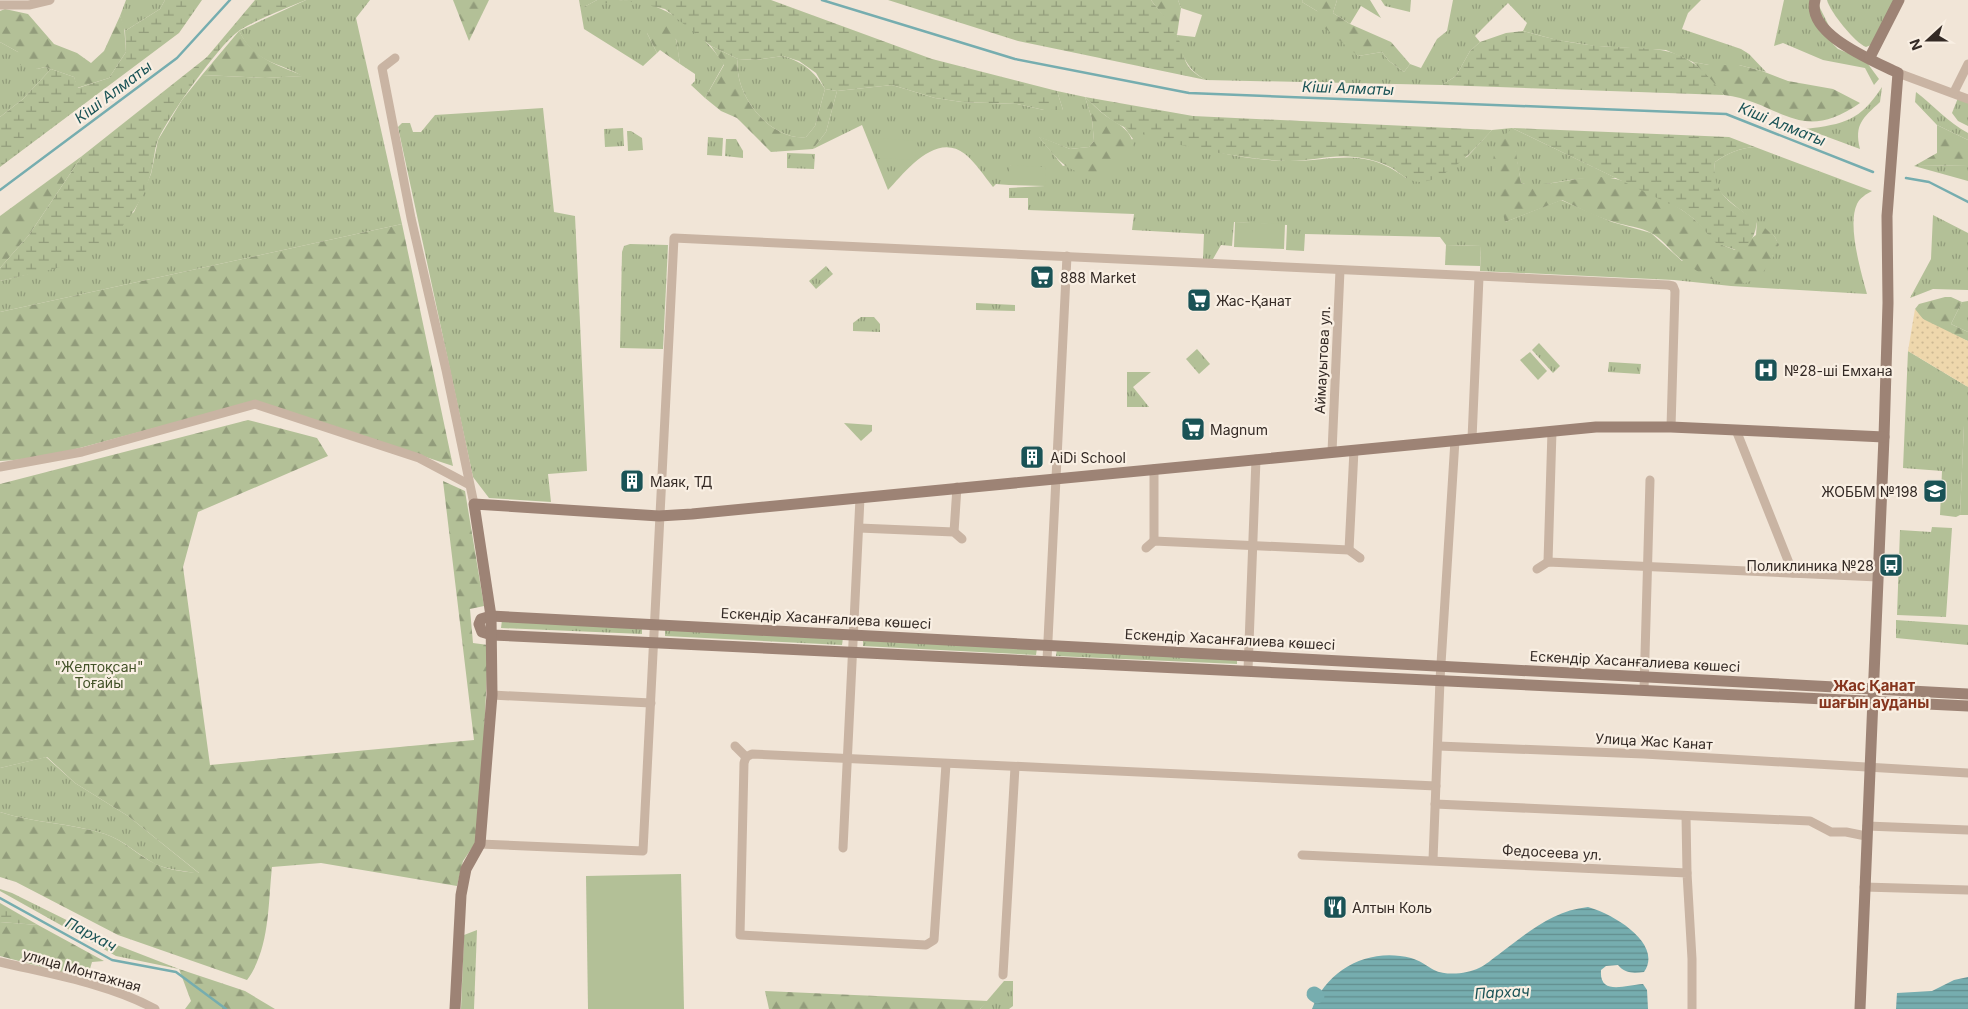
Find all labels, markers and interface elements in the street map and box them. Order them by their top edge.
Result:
north arrow [1903,15,1953,65]
text: N [1906,37,1925,53]
water label: Кіші Алматы [70,57,156,127]
water label: Кіші Алматы [1302,77,1394,99]
water label: Кіші Алматы [1736,98,1828,150]
supermarket icon: 888 Market [1029,264,1055,290]
place label: 888 Market [1060,269,1136,286]
supermarket icon: Жас-Қанат [1186,287,1212,313]
place label: Жас-Қанат [1216,292,1292,309]
street label: Аймауытова ул. [1311,305,1333,415]
hospital icon: №28-ші Емхана [1753,357,1779,383]
place label: №28-ші Емхана [1784,362,1893,379]
supermarket icon: Magnum [1180,416,1206,442]
place label: Magnum [1210,421,1268,438]
building icon: AiDi School [1019,444,1045,470]
place label: AiDi School [1050,449,1126,466]
building icon: Маяк, ТД [619,468,645,494]
place label: Маяк, ТД [650,473,712,490]
school or university icon: ЖОББМ №198 [1922,478,1948,504]
place label: ЖОББМ №198 [1821,483,1918,500]
bus stop icon: Поликлиника №28 [1878,552,1904,578]
place label: Поликлиника №28 [1747,557,1874,574]
street label: Ескендір Хасанғалиева көшесі [720,604,932,632]
street label: Ескендір Хасанғалиева көшесі [1124,625,1336,653]
street label: Ескендір Хасанғалиева көшесі [1529,647,1741,675]
park label: "Желтоқсан" Тоғайы [55,658,143,691]
district label: Жас Қанат шағын ауданы [1819,676,1929,712]
street label: Улица Жас Канат [1595,729,1714,753]
street label: Федосеева ул. [1501,841,1603,863]
restaurant icon: Алтын Коль [1322,894,1348,920]
place label: Алтын Коль [1352,899,1432,916]
water label: Пархач [62,913,120,956]
street label: улица Монтажная [21,945,143,995]
water label: Пархач [1474,981,1530,1003]

